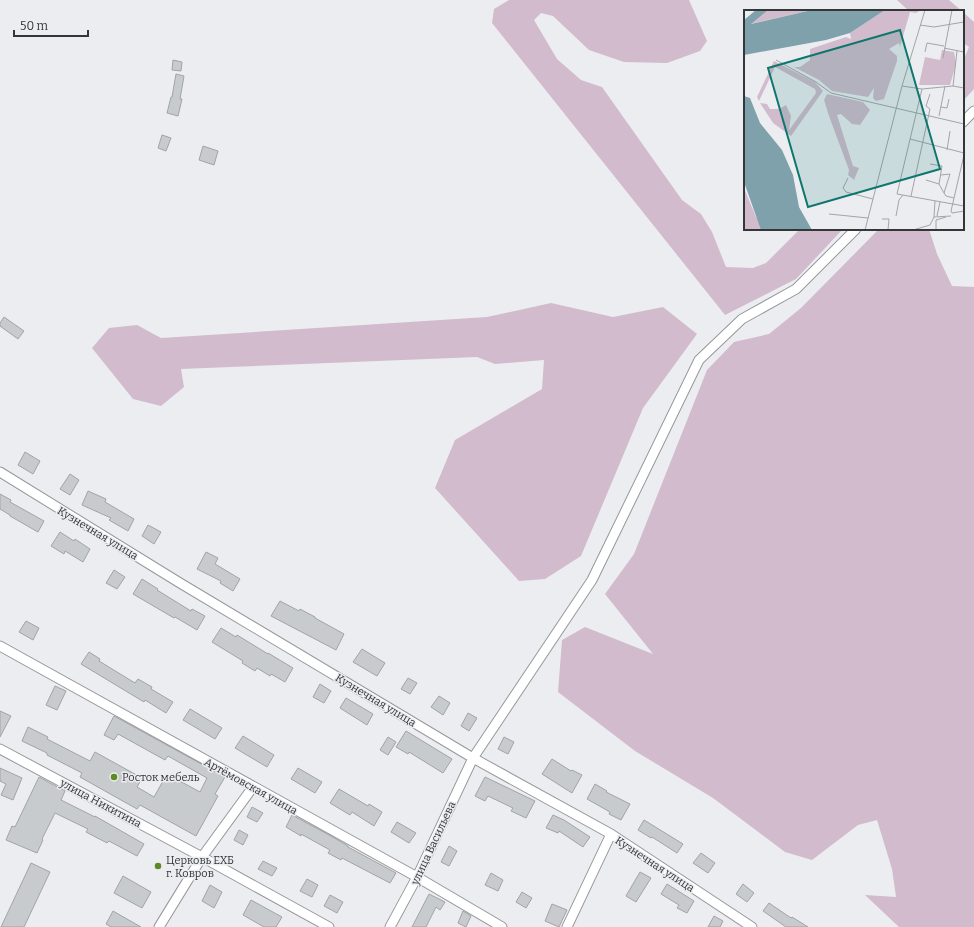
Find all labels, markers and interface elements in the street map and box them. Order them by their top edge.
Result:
inset map [744,10,964,230]
scale bar [14,12,88,38]
text: 50 m [20,19,49,33]
street label: Кузнечная улица [55,504,140,563]
street label: Кузнечная улица [333,671,418,730]
street label: Артёмовская улица [202,755,300,817]
place label: Росток мебель [122,771,200,784]
marker: Росток мебель [109,772,119,782]
street label: улица Никитина [57,776,144,830]
street label: улица Васильева [408,799,458,888]
street label: Кузнечная улица [613,834,697,895]
place label: Церковь ЕХБ г. Ковров [166,854,234,880]
marker: Церковь ЕХБ г. Ковров [153,861,163,871]

